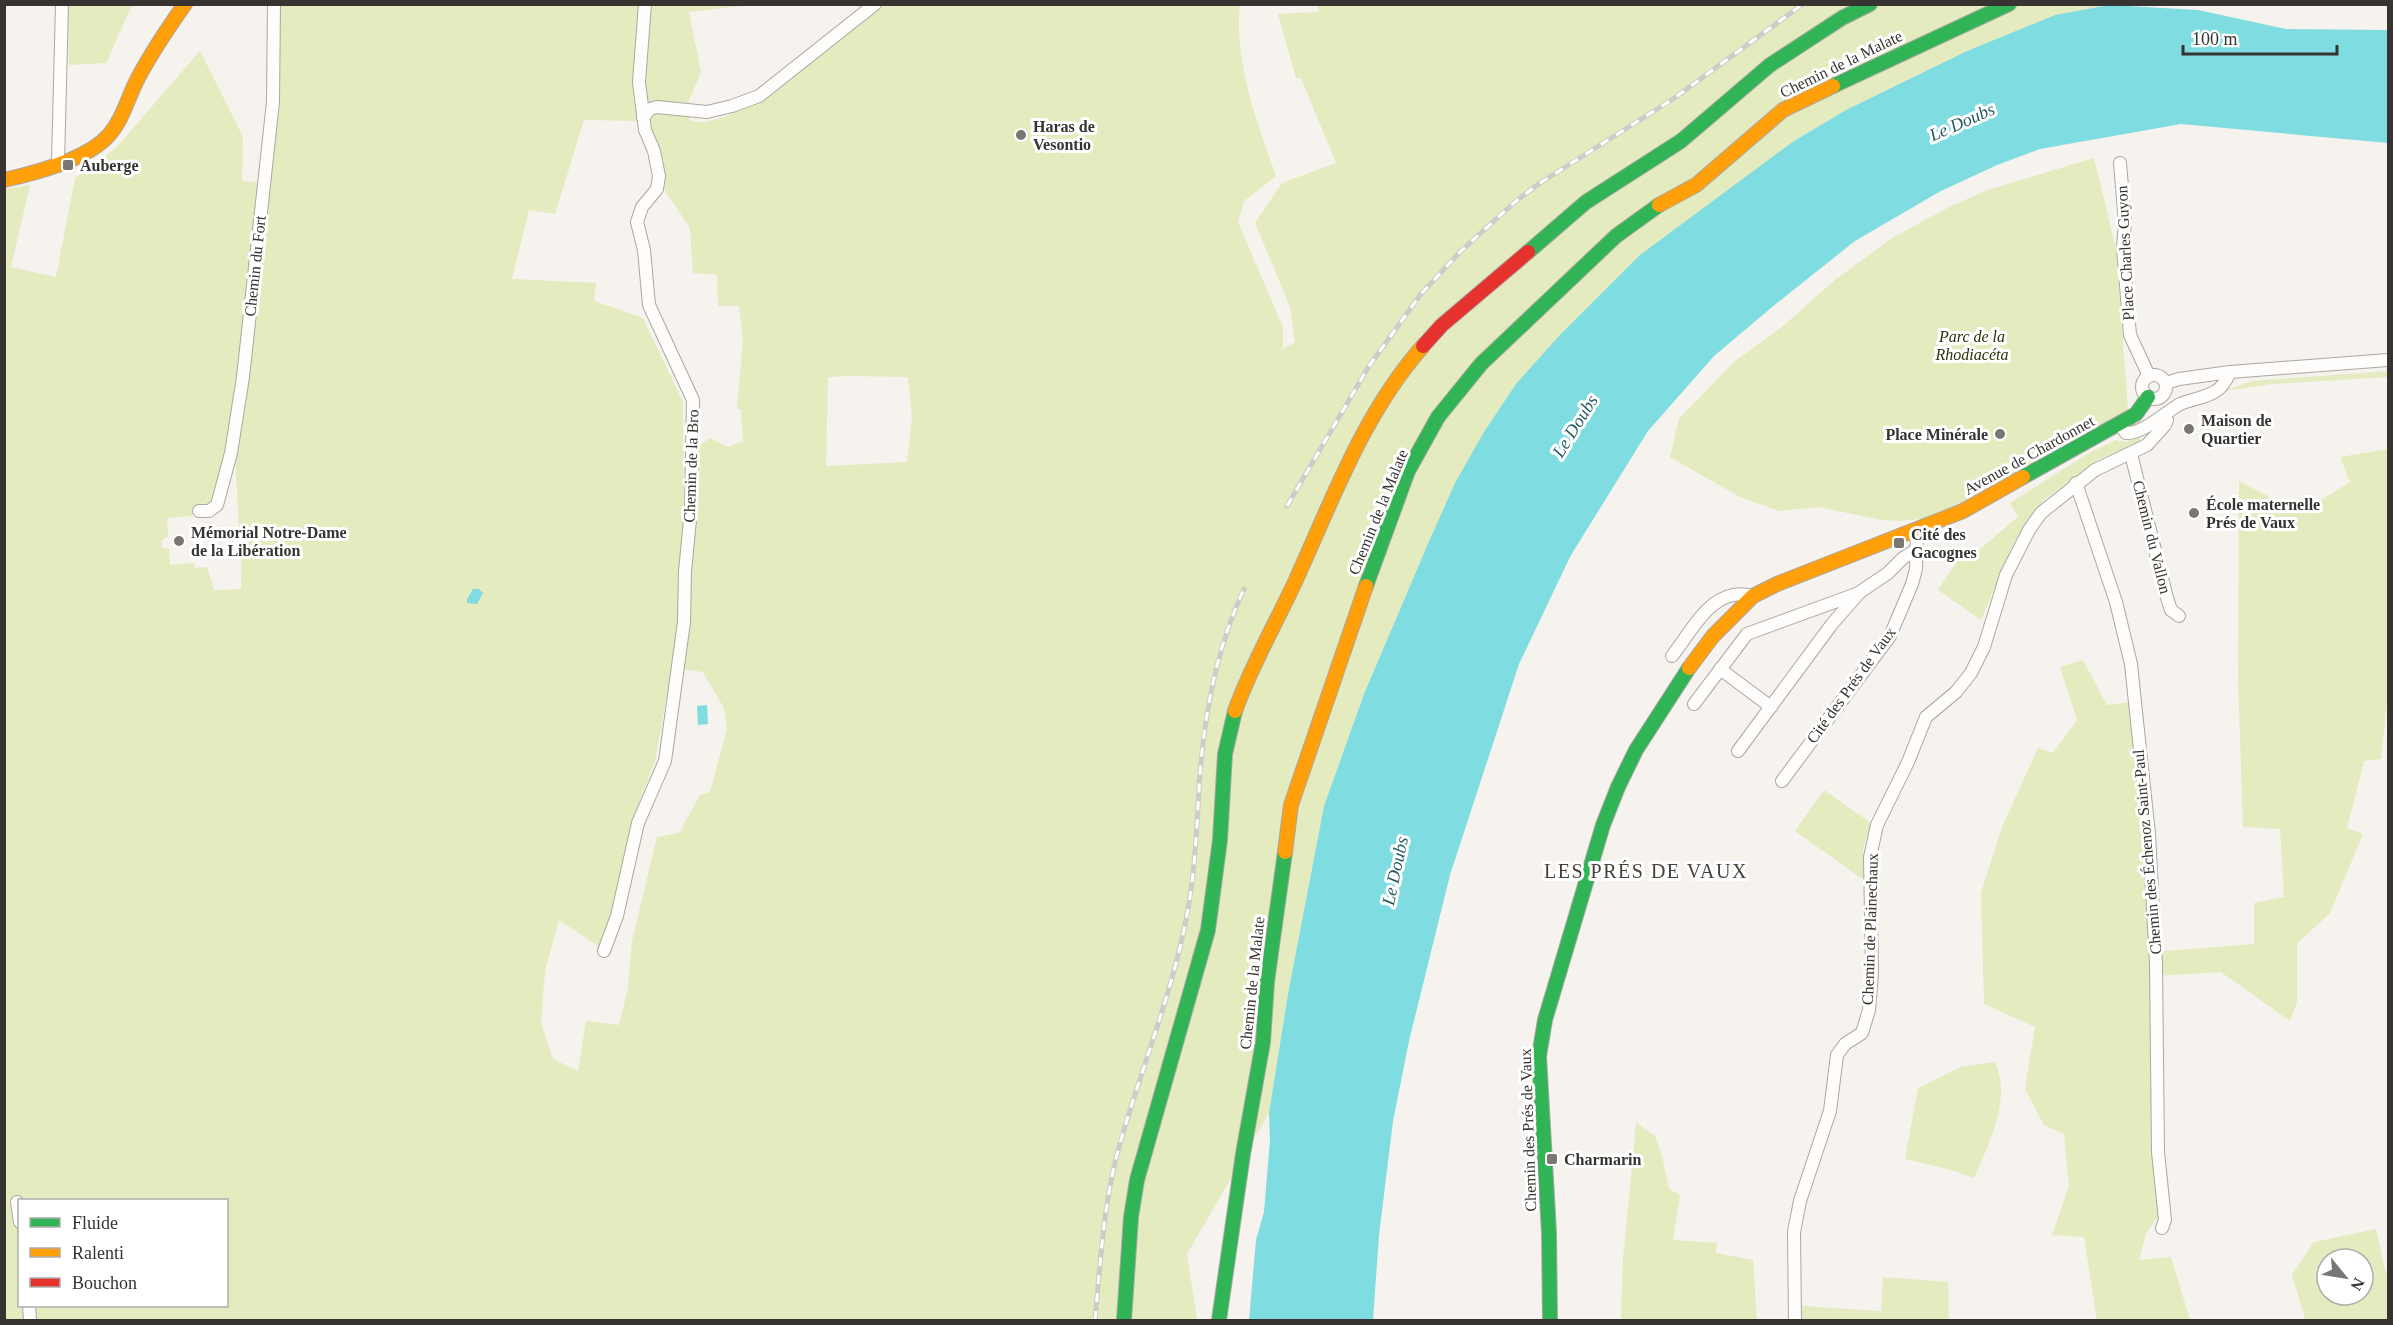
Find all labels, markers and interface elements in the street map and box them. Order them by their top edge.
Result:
scale bar [2183,18,2338,56]
street label: Chemin de la Malate [1777,27,1905,101]
text: 100 m [2192,29,2238,49]
water label: Le Doubs [1925,99,1998,146]
place label: Haras de Vesontio [1033,118,1095,153]
marker: Haras de Vesontio [1014,128,1028,142]
place label: Auberge [80,157,139,175]
marker: Auberge [61,158,75,172]
street label: Place Charles Guyon [2113,185,2138,321]
street label: Chemin du Fort [241,214,269,317]
park label: Parc de la Rhodiacéta [1935,328,2008,363]
water label: Le Doubs [1548,391,1602,462]
street label: Chemin de la Bro [681,409,701,523]
street label: Avenue de Chardonnet [1961,412,2098,498]
place label: Maison de Quartier [2201,412,2272,447]
marker: Maison de Quartier [2182,422,2196,436]
place label: Place Minérale [1885,426,1988,443]
marker: Place Minérale [1993,427,2007,441]
street label: Chemin de la Malate [1345,447,1411,577]
street label: Chemin du Vallon [2130,479,2174,595]
place label: École maternelle Prés de Vaux [2206,495,2320,531]
marker: École maternelle Prés de Vaux [2187,506,2201,520]
place label: Mémorial Notre-Dame de la Libération [191,524,347,559]
place label: Cité des Gacognes [1911,526,1977,562]
marker: Mémorial Notre-Dame de la Libération [172,534,186,548]
marker: Cité des Gacognes [1892,536,1906,550]
street label: Cité des Prés de Vaux [1803,624,1899,746]
street label: Chemin des Échenoz Saint-Paul [2129,748,2164,955]
water label: Le Doubs [1378,835,1412,908]
street label: Chemin de Plainechaux [1859,853,1881,1005]
district label: LES PRÉS DE VAUX [1544,860,1748,882]
street label: Chemin de la Malate [1237,916,1267,1050]
street label: Chemin des Prés de Vaux [1517,1048,1539,1212]
place label: Charmarin [1564,1151,1641,1168]
marker: Charmarin [1545,1152,1559,1166]
legend [18,1199,228,1307]
text: Fluide [72,1213,118,1233]
text: Ralenti [72,1243,124,1263]
north arrow [2315,1247,2375,1307]
text: Bouchon [72,1273,137,1293]
text: N [2347,1275,2368,1294]

